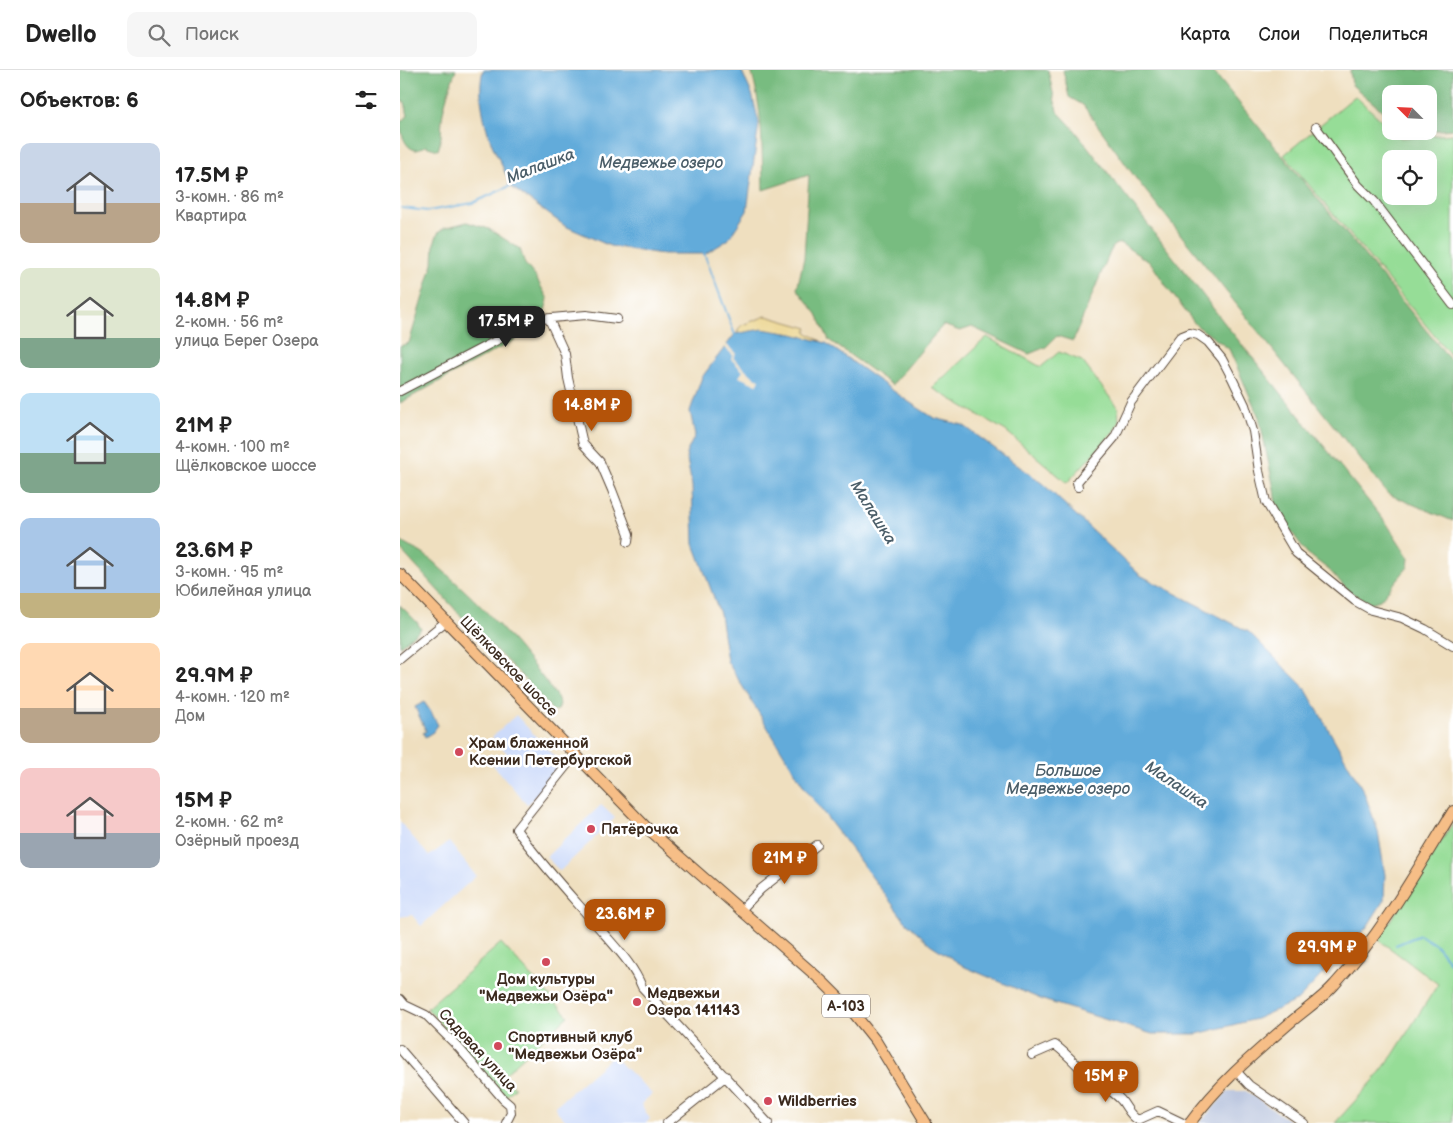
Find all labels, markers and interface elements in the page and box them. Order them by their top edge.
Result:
search box [127,12,477,57]
text: Dwello [25,20,97,49]
icon: search [145,21,173,49]
text: Поиск [185,23,239,46]
text: Карта [1180,24,1230,45]
text: Слои [1258,24,1300,45]
text: Поделиться [1328,24,1428,45]
north arrow [1382,85,1438,140]
map controls [1382,85,1437,205]
icon: filters [352,86,380,114]
text: Объектов: 6 [20,88,139,113]
water label: Малашка [504,145,577,188]
button: locate [1382,150,1437,205]
water label: Медвежье озеро [599,154,724,173]
icon: home [60,163,120,223]
text: 17.5M ₽ [175,163,248,188]
text: 3-комн. · 86 m² [175,188,284,207]
text: Квартира [175,207,247,226]
icon: home [60,288,120,348]
text: 14.8M ₽ [175,288,249,313]
pin: 17.5M ₽ [460,306,552,348]
text: 17.5M ₽ [478,312,534,331]
text: 2-комн. · 56 m² [175,313,283,332]
text: улица Берег Озера [175,332,319,351]
pin: 14.8M ₽ [546,390,638,432]
text: 14.8M ₽ [564,396,620,415]
icon: home [60,413,120,473]
text: 21M ₽ [175,413,232,438]
text: 4-комн. · 100 m² [175,438,290,457]
text: Щёлковское шоссе [175,457,316,476]
water label: Малашка [846,477,900,548]
icon: home [60,538,120,598]
text: 23.6M ₽ [175,538,253,563]
text: 3-комн. · 95 m² [175,563,283,582]
text: Юбилейная улица [175,582,312,601]
street label: Щёлковское шоссе [456,612,562,721]
icon: home [60,663,120,723]
text: 29.9M ₽ [175,663,253,688]
text: 4-комн. · 120 m² [175,688,290,707]
text: Дом [175,707,205,726]
place label: Храм блаженной Ксении Петербургской [468,734,632,770]
marker: Храм блаженной Ксении Петербургской [453,746,465,758]
water label: Малашка [1141,757,1211,813]
water label: Большое Медвежье озеро [1006,762,1131,799]
icon: home [60,788,120,848]
text: 15M ₽ [175,788,232,813]
text: 2-комн. · 62 m² [175,813,284,832]
place label: Пятёрочка [601,820,679,839]
marker: Пятёрочка [585,823,597,835]
text: Озёрный проезд [175,832,299,851]
pin: 21M ₽ [750,842,820,885]
text: 21M ₽ [763,849,807,868]
pin: 23.6M ₽ [579,898,671,941]
text: 23.6M ₽ [595,905,655,924]
pin: 29.9M ₽ [1281,932,1373,974]
text: 29.9M ₽ [1297,938,1357,957]
marker: Дом культуры "Медвежьи Озёра" [540,956,552,968]
place label: Дом культуры "Медвежьи Озёра" [479,970,613,1006]
place label: Медвежьи Озера 141143 [647,984,740,1020]
road number: А-103 [822,994,870,1018]
marker: Медвежьи Озера 141143 [631,996,643,1008]
street label: Садовая улица [434,1005,521,1096]
place label: Спортивный клуб "Медвежьи Озёра" [508,1028,642,1064]
marker: Спортивный клуб "Медвежьи Озёра" [492,1040,504,1052]
pin: 15M ₽ [1071,1060,1141,1103]
text: 15M ₽ [1084,1067,1128,1086]
place label: Wildberries [778,1092,857,1111]
marker: Wildberries [762,1095,774,1107]

